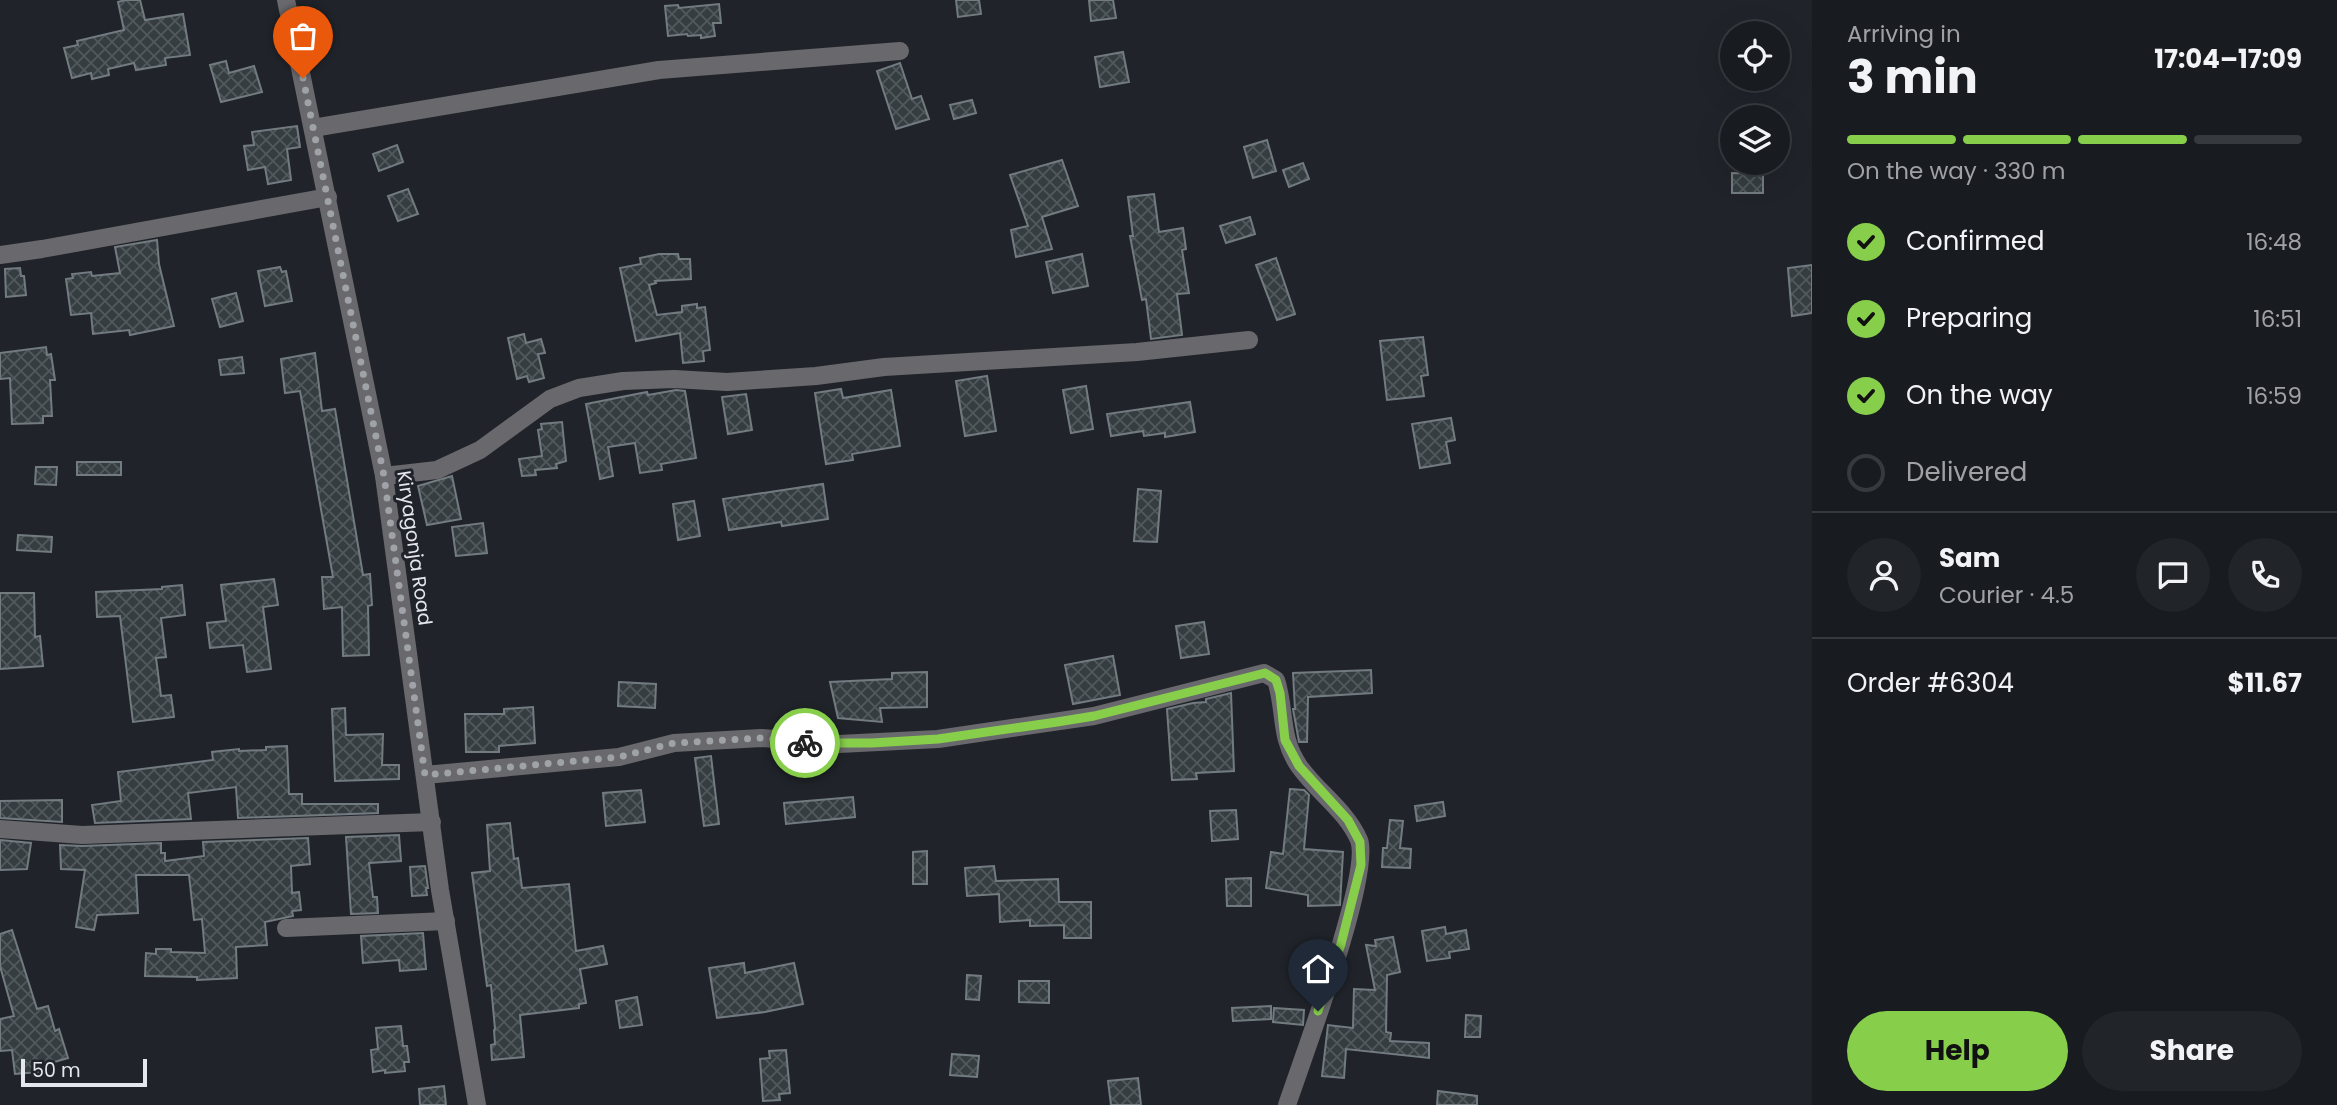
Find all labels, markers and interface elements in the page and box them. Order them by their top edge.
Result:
pin [273,6,333,78]
icon: bag [284,17,322,55]
text: Arriving in [1847,18,1961,50]
map controls [1720,21,1790,175]
button: locate [1720,21,1790,91]
text: 17:04–17:09 [2154,41,2302,77]
text: 3 min [1847,45,1978,109]
button: layers [1720,105,1790,175]
text: On the way · 330 m [1847,155,2065,187]
icon: check [1847,223,1885,261]
text: Confirmed [1906,223,2044,259]
text: 16:48 [2246,226,2302,258]
icon: check [1847,300,1885,338]
text: Preparing [1906,300,2032,336]
text: 16:51 [2253,303,2302,335]
icon: check [1847,377,1885,415]
text: On the way [1906,377,2053,413]
text: 16:59 [2246,380,2302,412]
text: Delivered [1906,454,2027,490]
street label: Kiryagonja Road [390,469,439,627]
button: person [1847,538,1921,612]
button: chat [2136,538,2210,612]
button: phone [2228,538,2302,612]
text: Sam [1939,540,2000,576]
text: Courier · 4.5 [1939,579,2074,611]
text: Order #6304 [1847,665,2014,701]
text: $11.67 [2228,665,2302,701]
courier [770,708,840,778]
icon: bike [786,724,824,762]
pin [1288,939,1348,1011]
icon: home [1299,950,1337,988]
button: Help [1847,1011,2068,1091]
button: Share [2082,1011,2302,1091]
scale bar [21,1056,147,1088]
text: 50 m [32,1057,81,1084]

